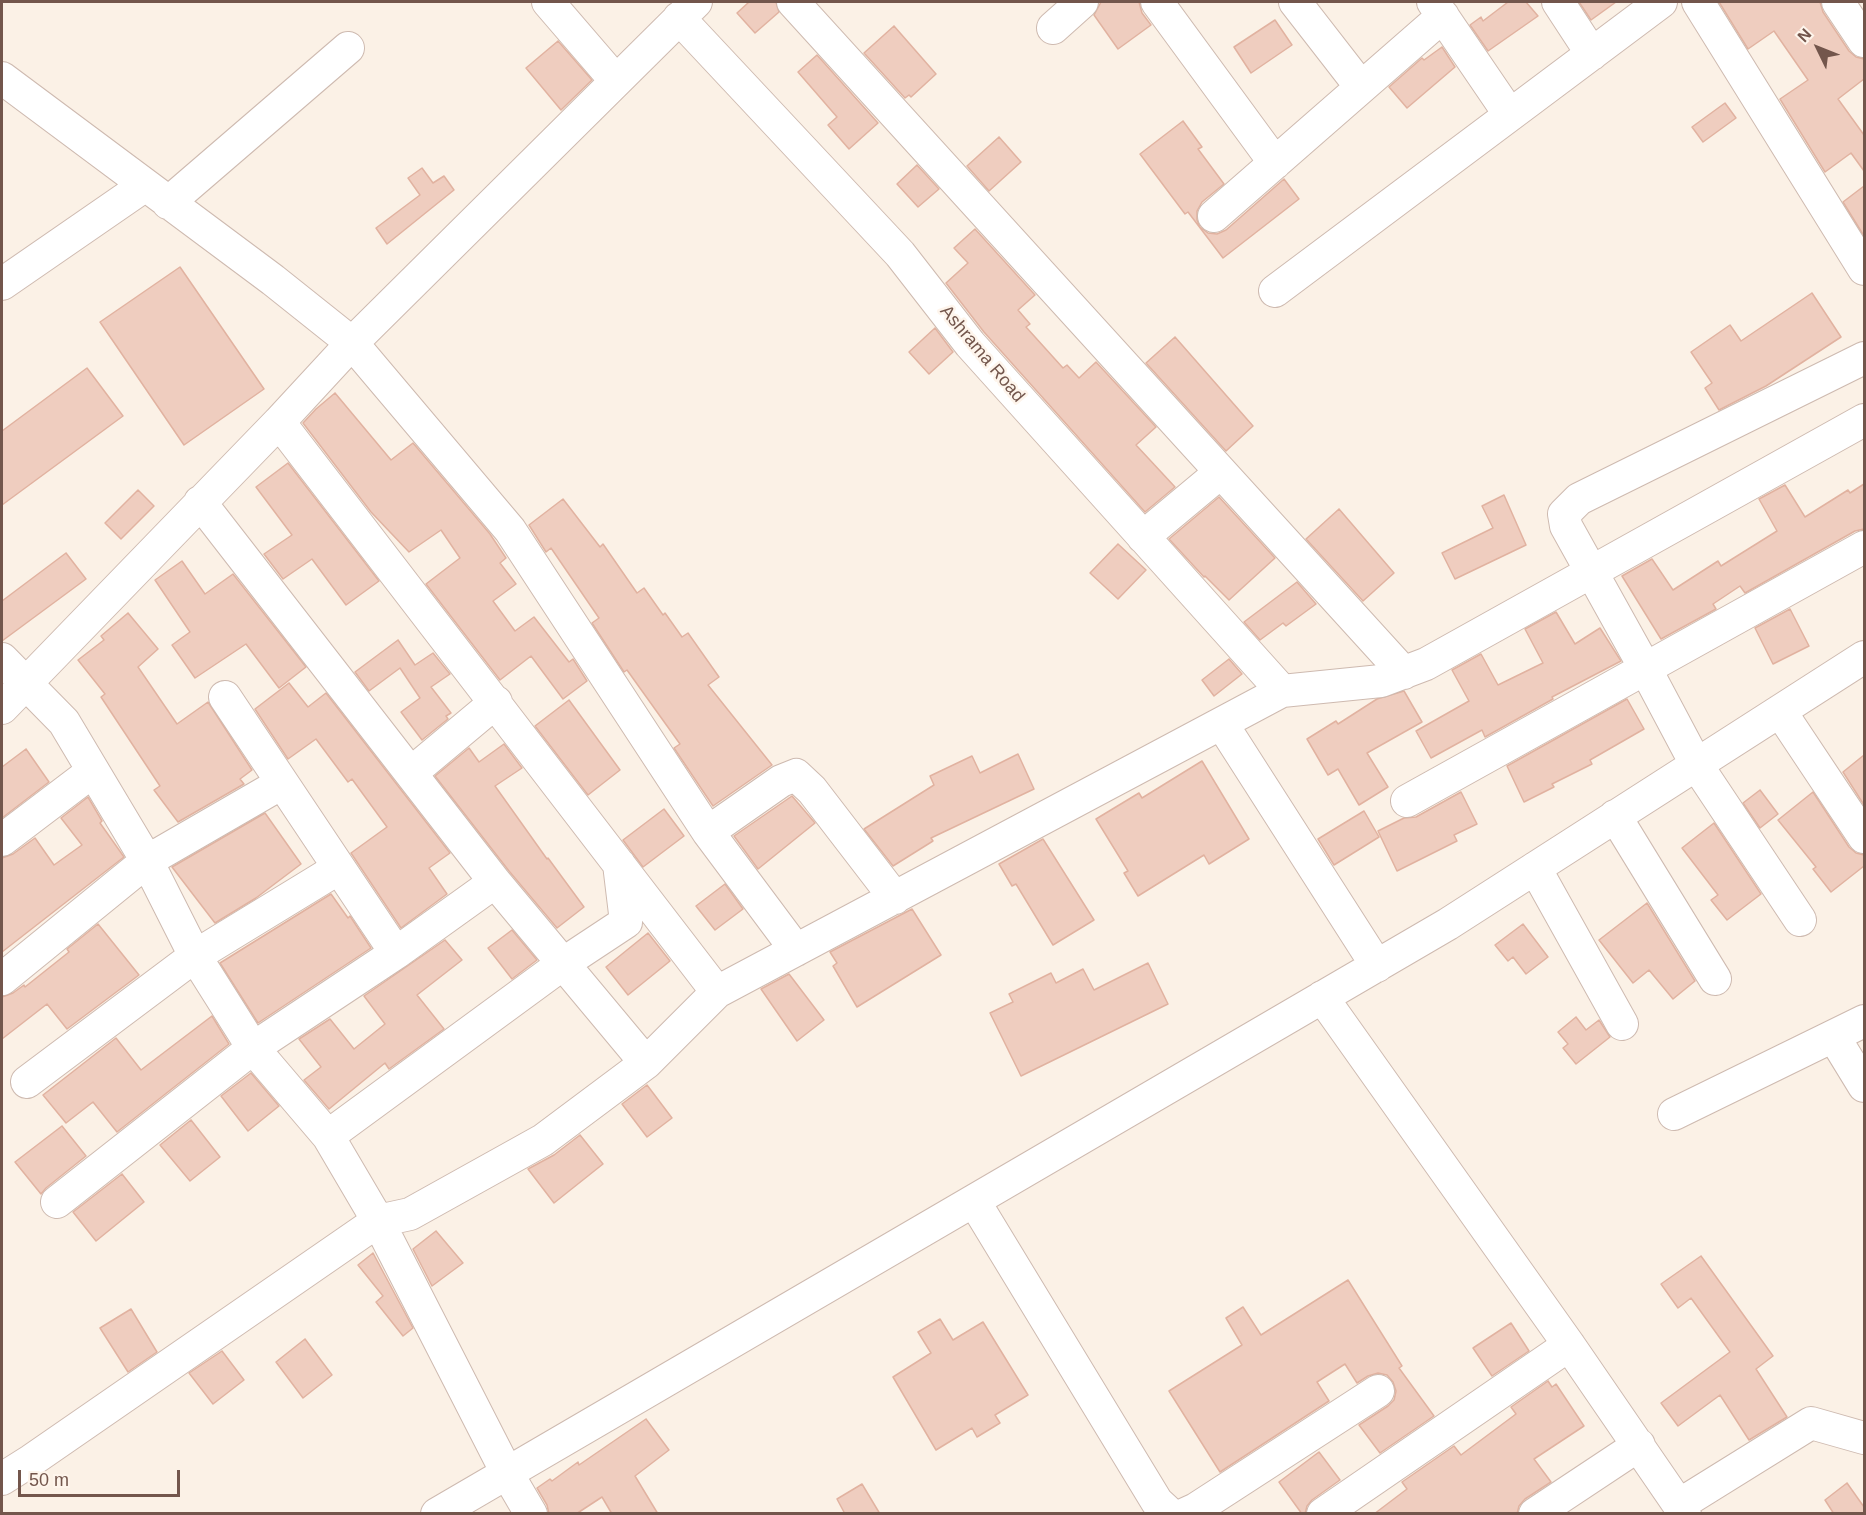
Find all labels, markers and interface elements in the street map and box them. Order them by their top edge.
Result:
north arrow [1788,18,1848,78]
text: N [1794,25,1815,45]
street label: Ashrama Road [935,301,1029,407]
scale bar [21,1458,183,1496]
text: 50 m [29,1470,69,1490]

